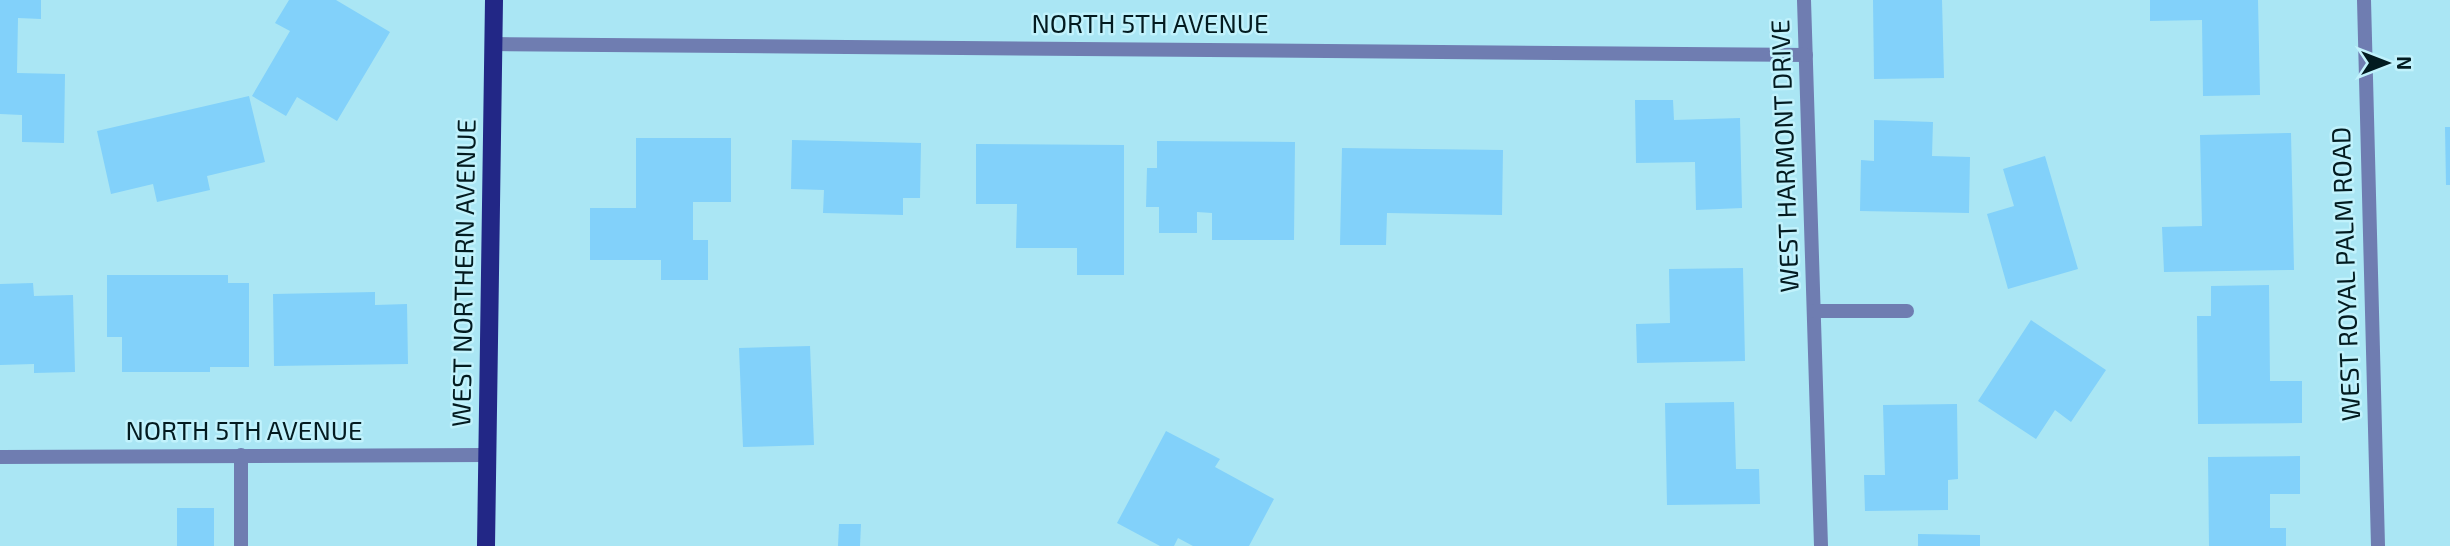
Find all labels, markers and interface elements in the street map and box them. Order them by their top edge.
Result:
street label: NORTH 5TH AVENUE [1031,7,1269,38]
street label: WEST HARMONT DRIVE [1763,19,1804,293]
north arrow [2352,28,2422,98]
text: N [2393,56,2416,70]
street label: WEST NORTHERN AVENUE [444,119,481,427]
street label: WEST ROYAL PALM ROAD [2324,126,2365,422]
street label: NORTH 5TH AVENUE [125,414,363,445]

